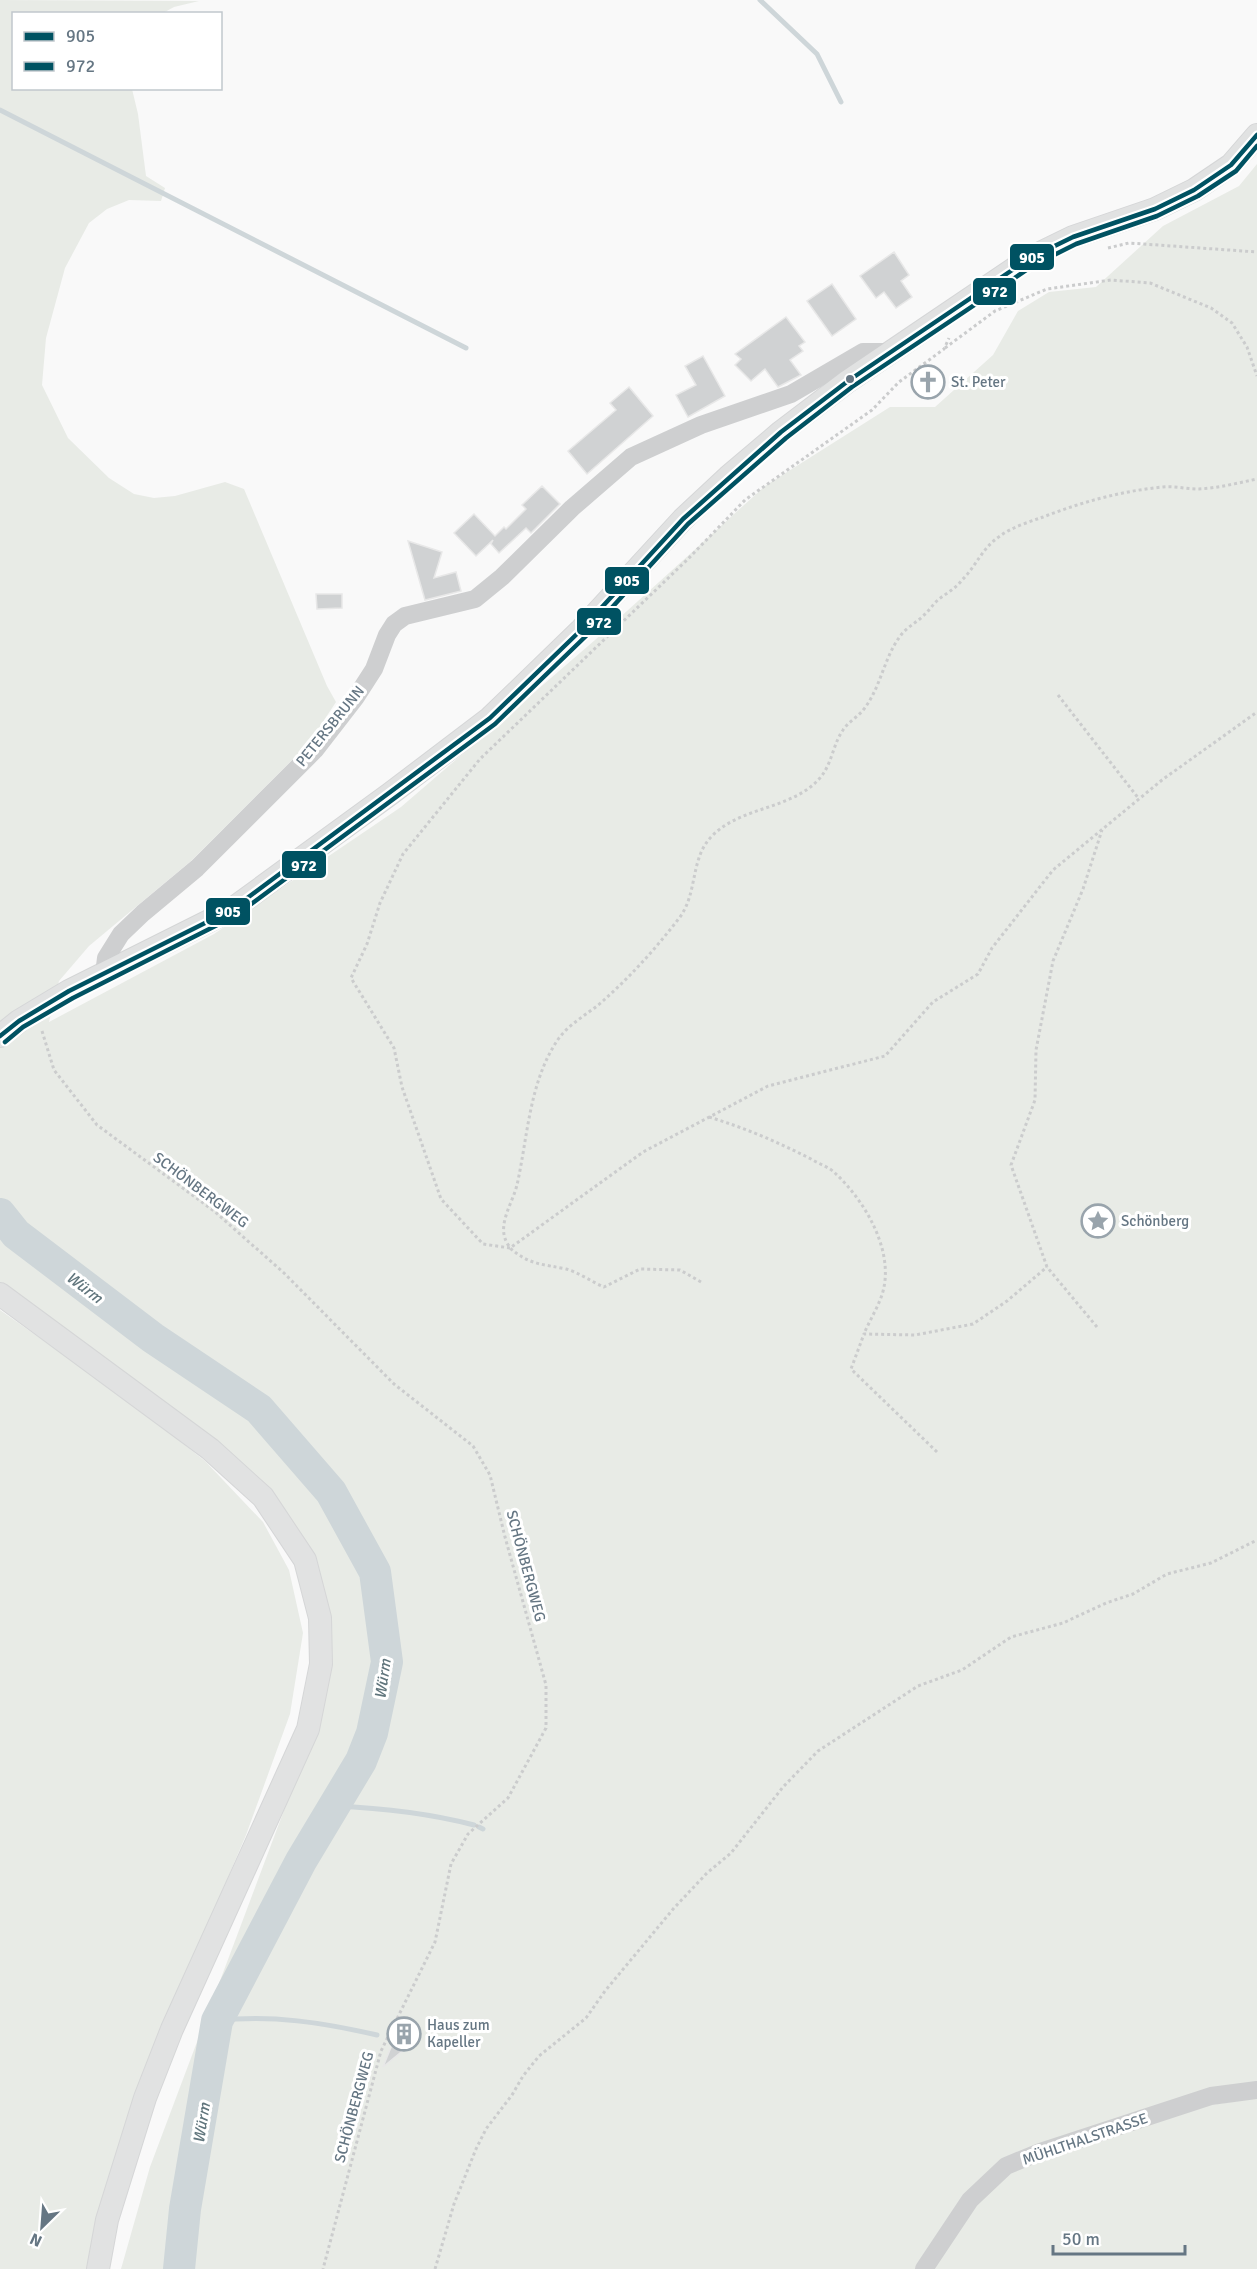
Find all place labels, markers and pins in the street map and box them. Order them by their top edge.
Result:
church icon: St. Peter [910,364,946,400]
unlabelled marker [844,373,856,385]
place label: St. Peter [951,373,1006,391]
place icon: Schönberg [1080,1203,1116,1239]
place label: Schönberg [1121,1212,1189,1230]
building icon: Haus zum Kapeller [386,2016,422,2052]
place label: Haus zum Kapeller [427,2016,490,2051]

